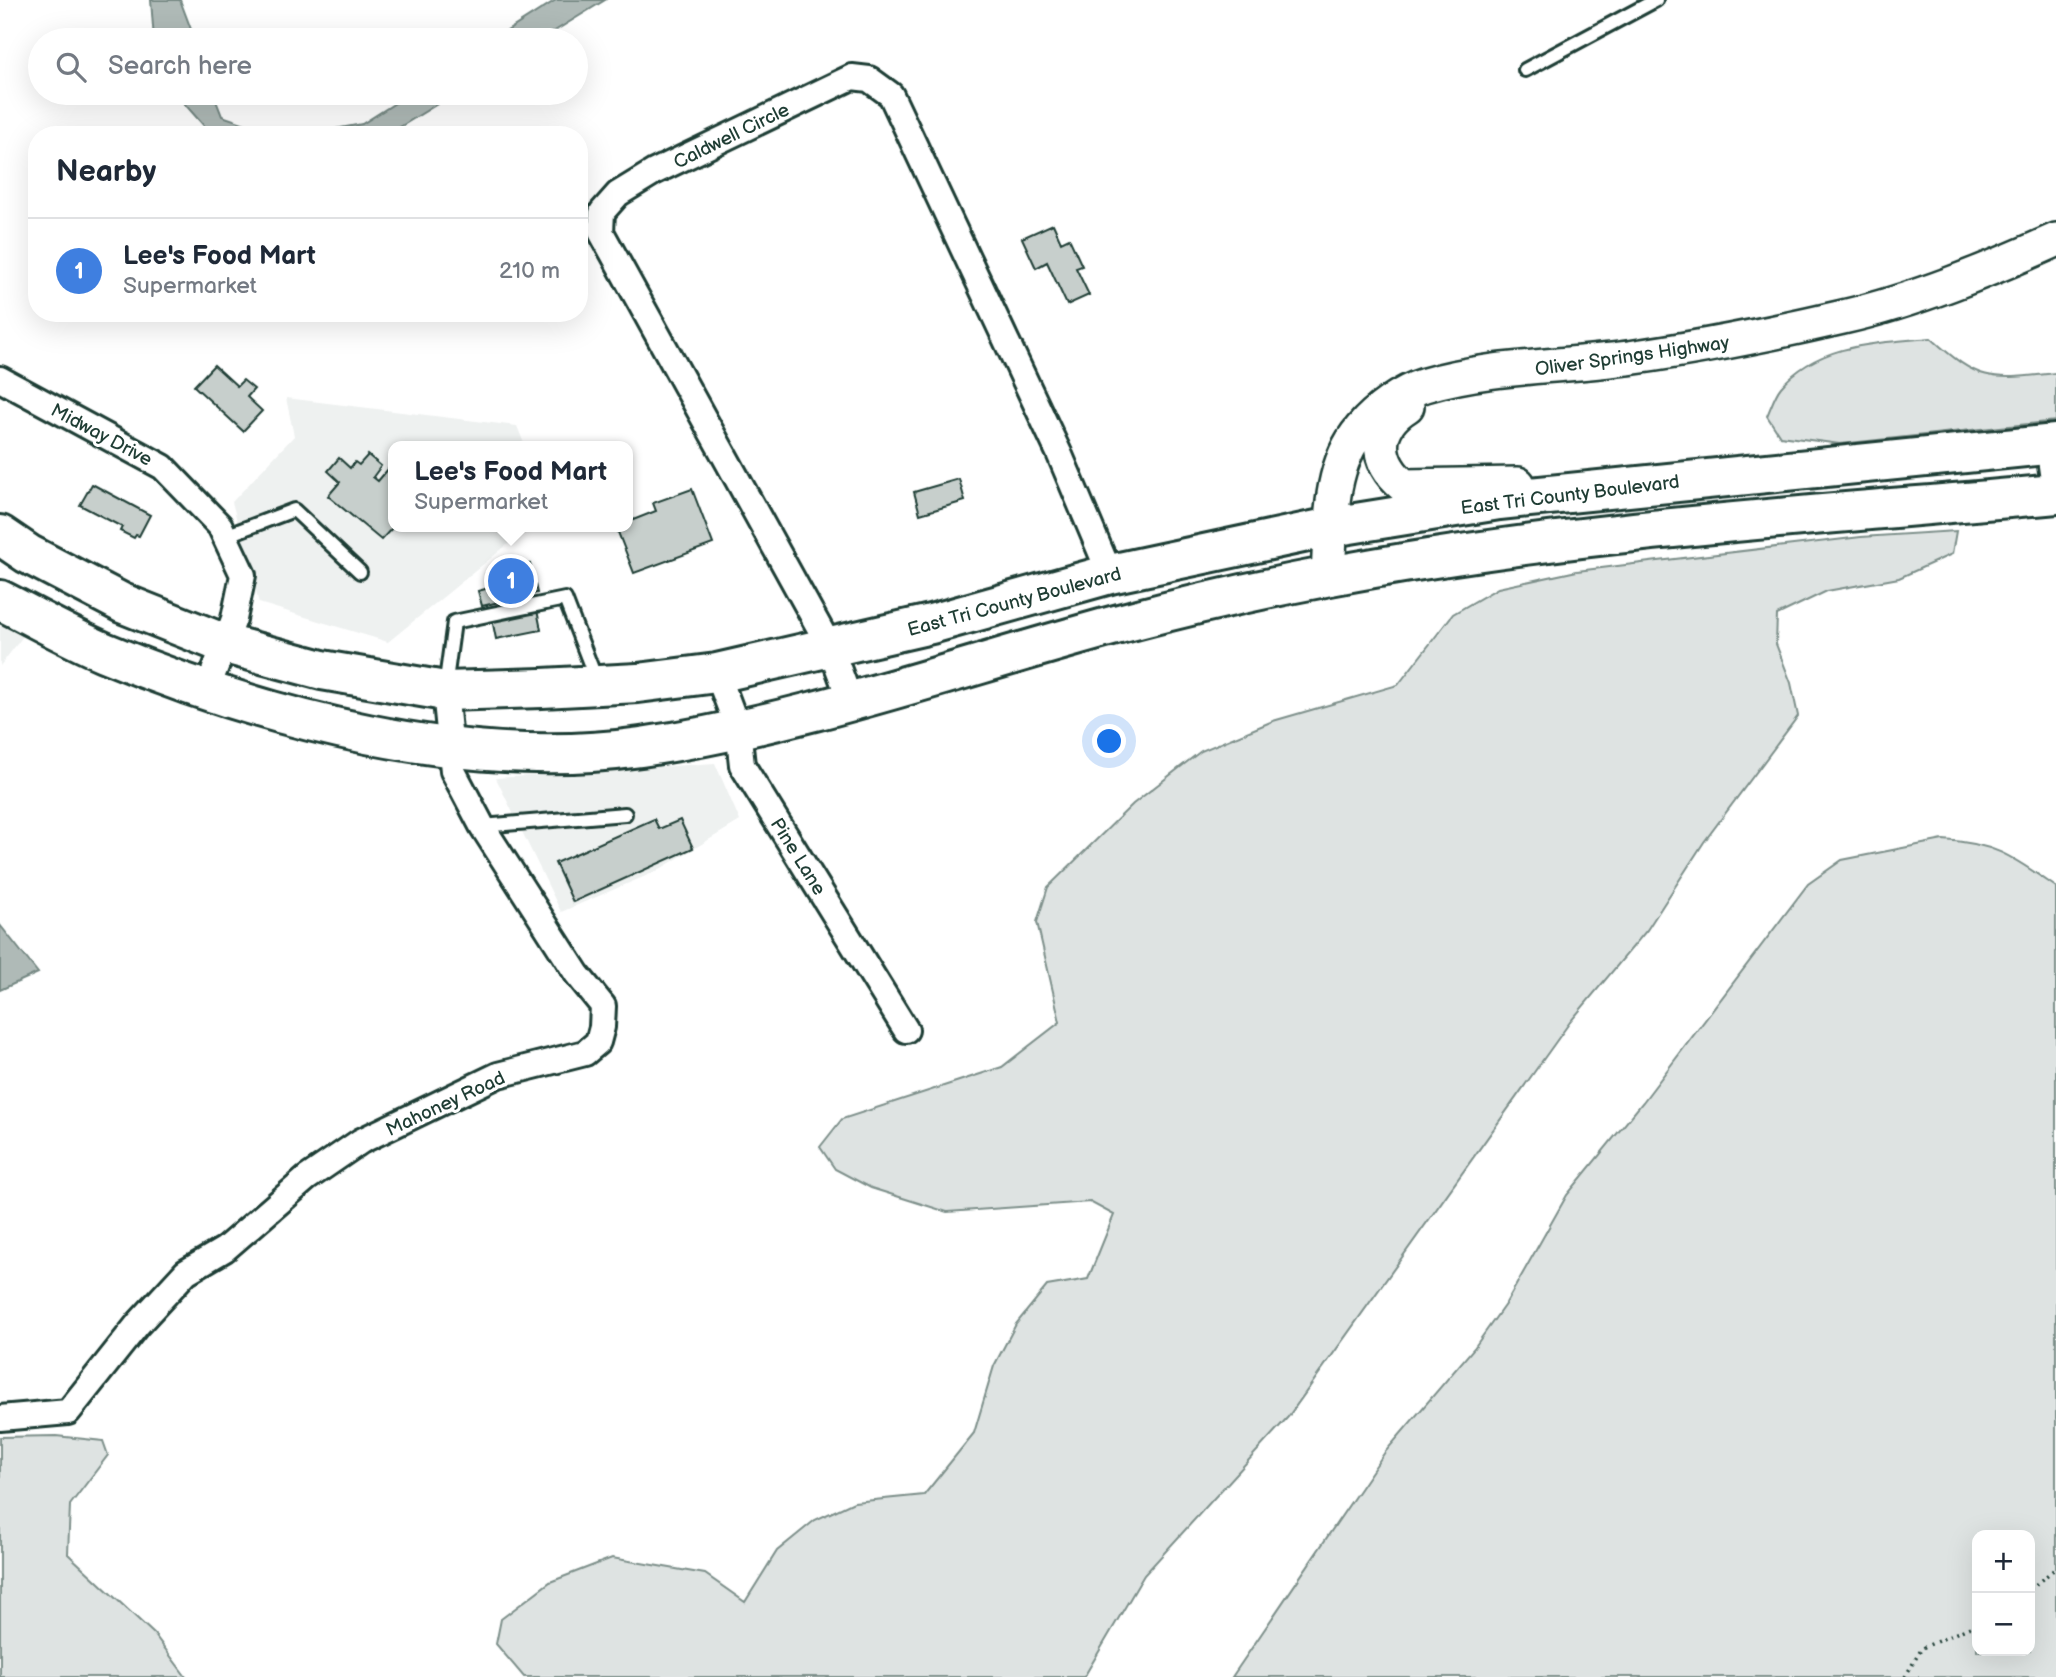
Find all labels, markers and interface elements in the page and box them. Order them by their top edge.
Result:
search box [28,28,588,105]
icon: search [52,48,90,86]
text: Search here [108,51,252,82]
street label: Caldwell Circle [670,98,793,174]
text: Nearby [56,154,156,190]
text: Lee's Food Mart [123,241,316,272]
text: 1 [74,257,84,285]
text: 210 m [499,257,560,285]
text: Supermarket [123,272,257,300]
street label: Oliver Springs Highway [1534,331,1731,382]
street label: Midway Drive [47,399,156,472]
popup [388,441,633,532]
text: Lee's Food Mart [414,457,607,488]
street label: East Tri County Boulevard [1459,471,1681,520]
text: Supermarket [414,488,548,516]
pin: 1 [488,555,534,607]
street label: East Tri County Boulevard [905,563,1124,642]
your location [1092,724,1126,758]
street label: Pine Lane [765,814,830,900]
street label: Mahoney Road [382,1067,509,1142]
map controls [1972,1530,2035,1656]
button: + [1972,1530,2035,1593]
button: − [1972,1593,2035,1656]

